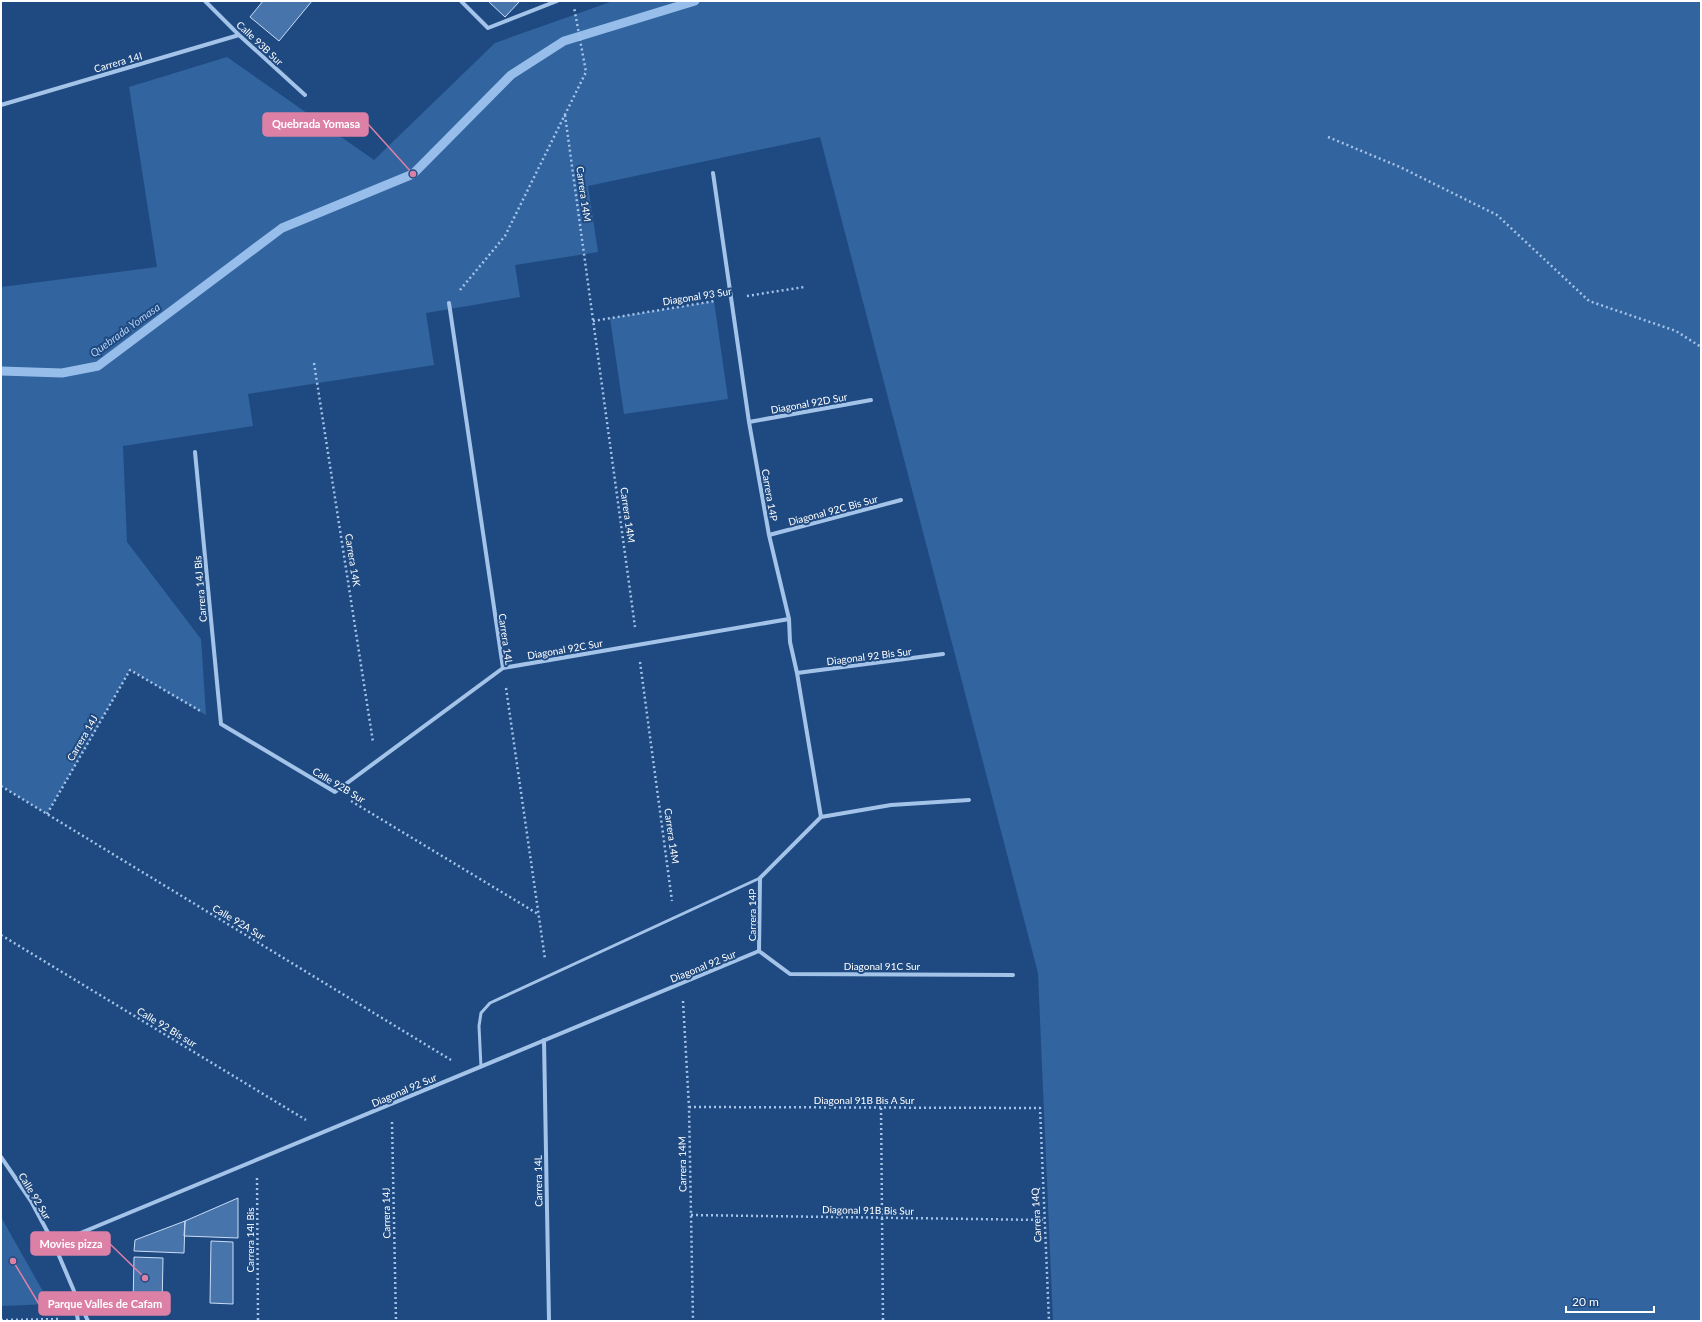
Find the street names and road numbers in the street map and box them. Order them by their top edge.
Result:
street label: Calle 93B Sur [234,18,286,68]
street label: Carrera 14I [93,49,143,75]
street label: Carrera 14M [574,165,594,223]
street label: Diagonal 93 Sur [662,285,733,307]
street label: Diagonal 92D Sur [770,390,849,416]
street label: Carrera 14P [760,468,780,522]
street label: Carrera 14M [618,486,638,544]
street label: Diagonal 92C Bis Sur [787,492,879,528]
street label: Carrera 14K [343,533,363,588]
street label: Carrera 14J Bis [191,555,209,623]
street label: Carrera 14L [496,612,516,666]
street label: Diagonal 92C Sur [526,636,604,662]
street label: Diagonal 92 Bis Sur [826,645,913,667]
street label: Carrera 14J [64,713,100,763]
street label: Calle 92B Sur [310,765,368,806]
street label: Carrera 14M [662,807,682,865]
street label: Carrera 14P [746,889,758,941]
street label: Calle 92A Sur [210,902,268,943]
street label: Diagonal 92 Sur [668,947,738,985]
street label: Diagonal 91C Sur [844,960,921,972]
street label: Calle 92 Bis sur [135,1004,199,1050]
street label: Diagonal 92 Sur [370,1071,439,1109]
street label: Diagonal 91B Bis A Sur [814,1094,915,1106]
street label: Carrera 14M [676,1136,688,1192]
street label: Carrera 14L [532,1155,544,1207]
street label: Calle 92 Sur [16,1170,54,1222]
street label: Carrera 14J [380,1187,392,1239]
street label: Carrera 14Q [1029,1187,1043,1243]
street label: Diagonal 91B Bis Sur [822,1203,914,1217]
street label: Carrera 14I Bis [244,1207,256,1273]

